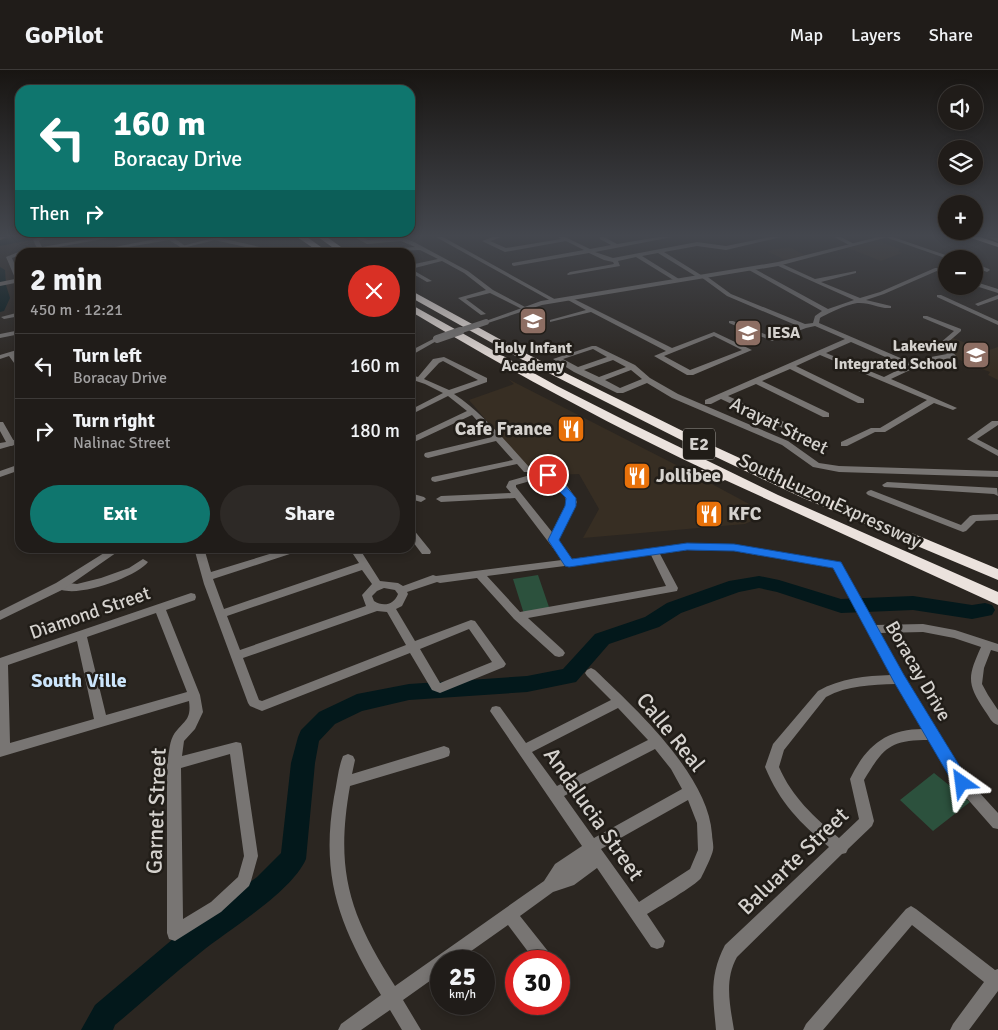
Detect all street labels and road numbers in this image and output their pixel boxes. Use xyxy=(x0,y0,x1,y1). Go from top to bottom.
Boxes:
street label: Arayat Street xyxy=(726,392,832,460)
road number: E2 xyxy=(683,428,715,459)
street label: South Luzon Expressway xyxy=(735,448,925,554)
street label: Diamond Street xyxy=(26,581,154,645)
street label: Boracay Drive xyxy=(880,617,956,725)
street label: Calle Real xyxy=(631,687,711,777)
street label: Andalucia Street xyxy=(538,742,650,886)
street label: Garnet Street xyxy=(140,747,172,875)
street label: Baluarte Street xyxy=(732,801,854,920)

